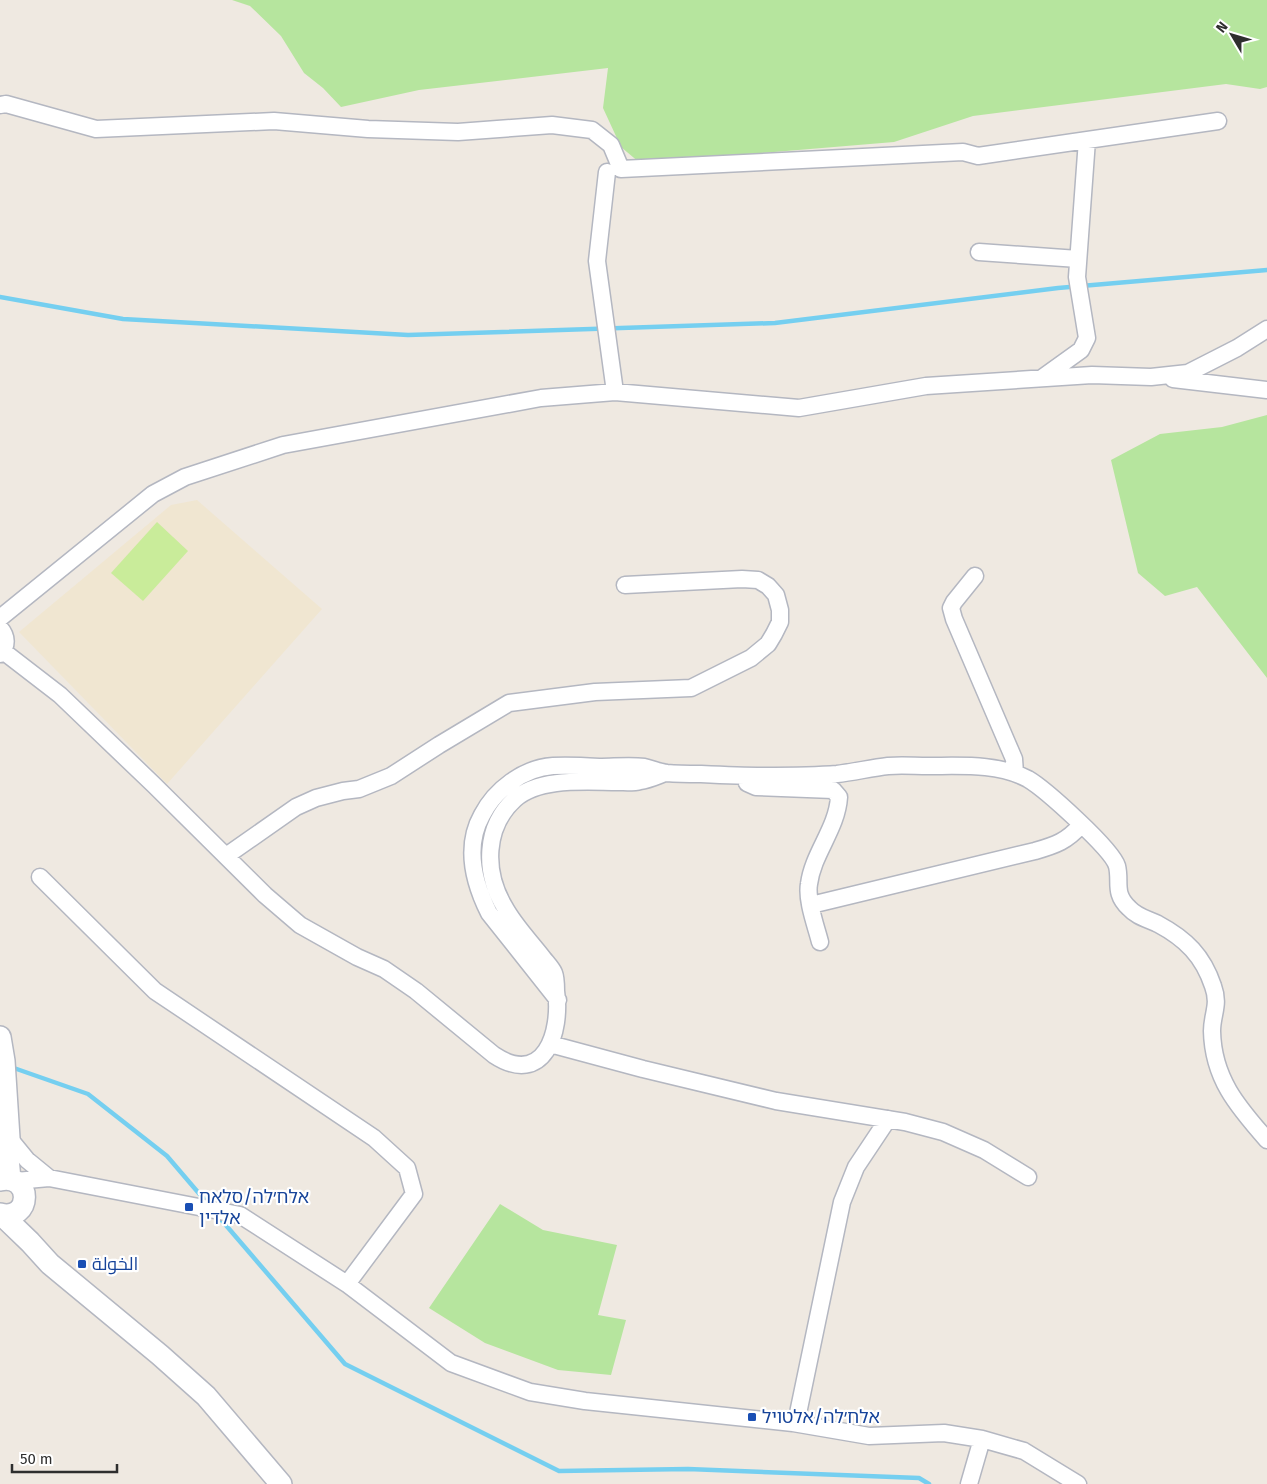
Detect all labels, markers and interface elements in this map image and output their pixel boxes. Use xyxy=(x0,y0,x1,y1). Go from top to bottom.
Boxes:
north arrow xyxy=(1207,10,1257,60)
text: N xyxy=(1213,18,1232,36)
place label: אלח׳לה/סלאח אלדין xyxy=(199,1186,309,1229)
marker: אלח׳לה/סלאח אלדין xyxy=(183,1201,195,1213)
place label: الخولة xyxy=(92,1253,138,1275)
marker: الخولة xyxy=(76,1258,88,1270)
place label: אלח׳לה/אלטויל xyxy=(762,1406,880,1428)
marker: אלח׳לה/אלטויל xyxy=(746,1411,758,1423)
scale bar xyxy=(12,1442,118,1474)
text: 50 m xyxy=(20,1450,53,1468)

